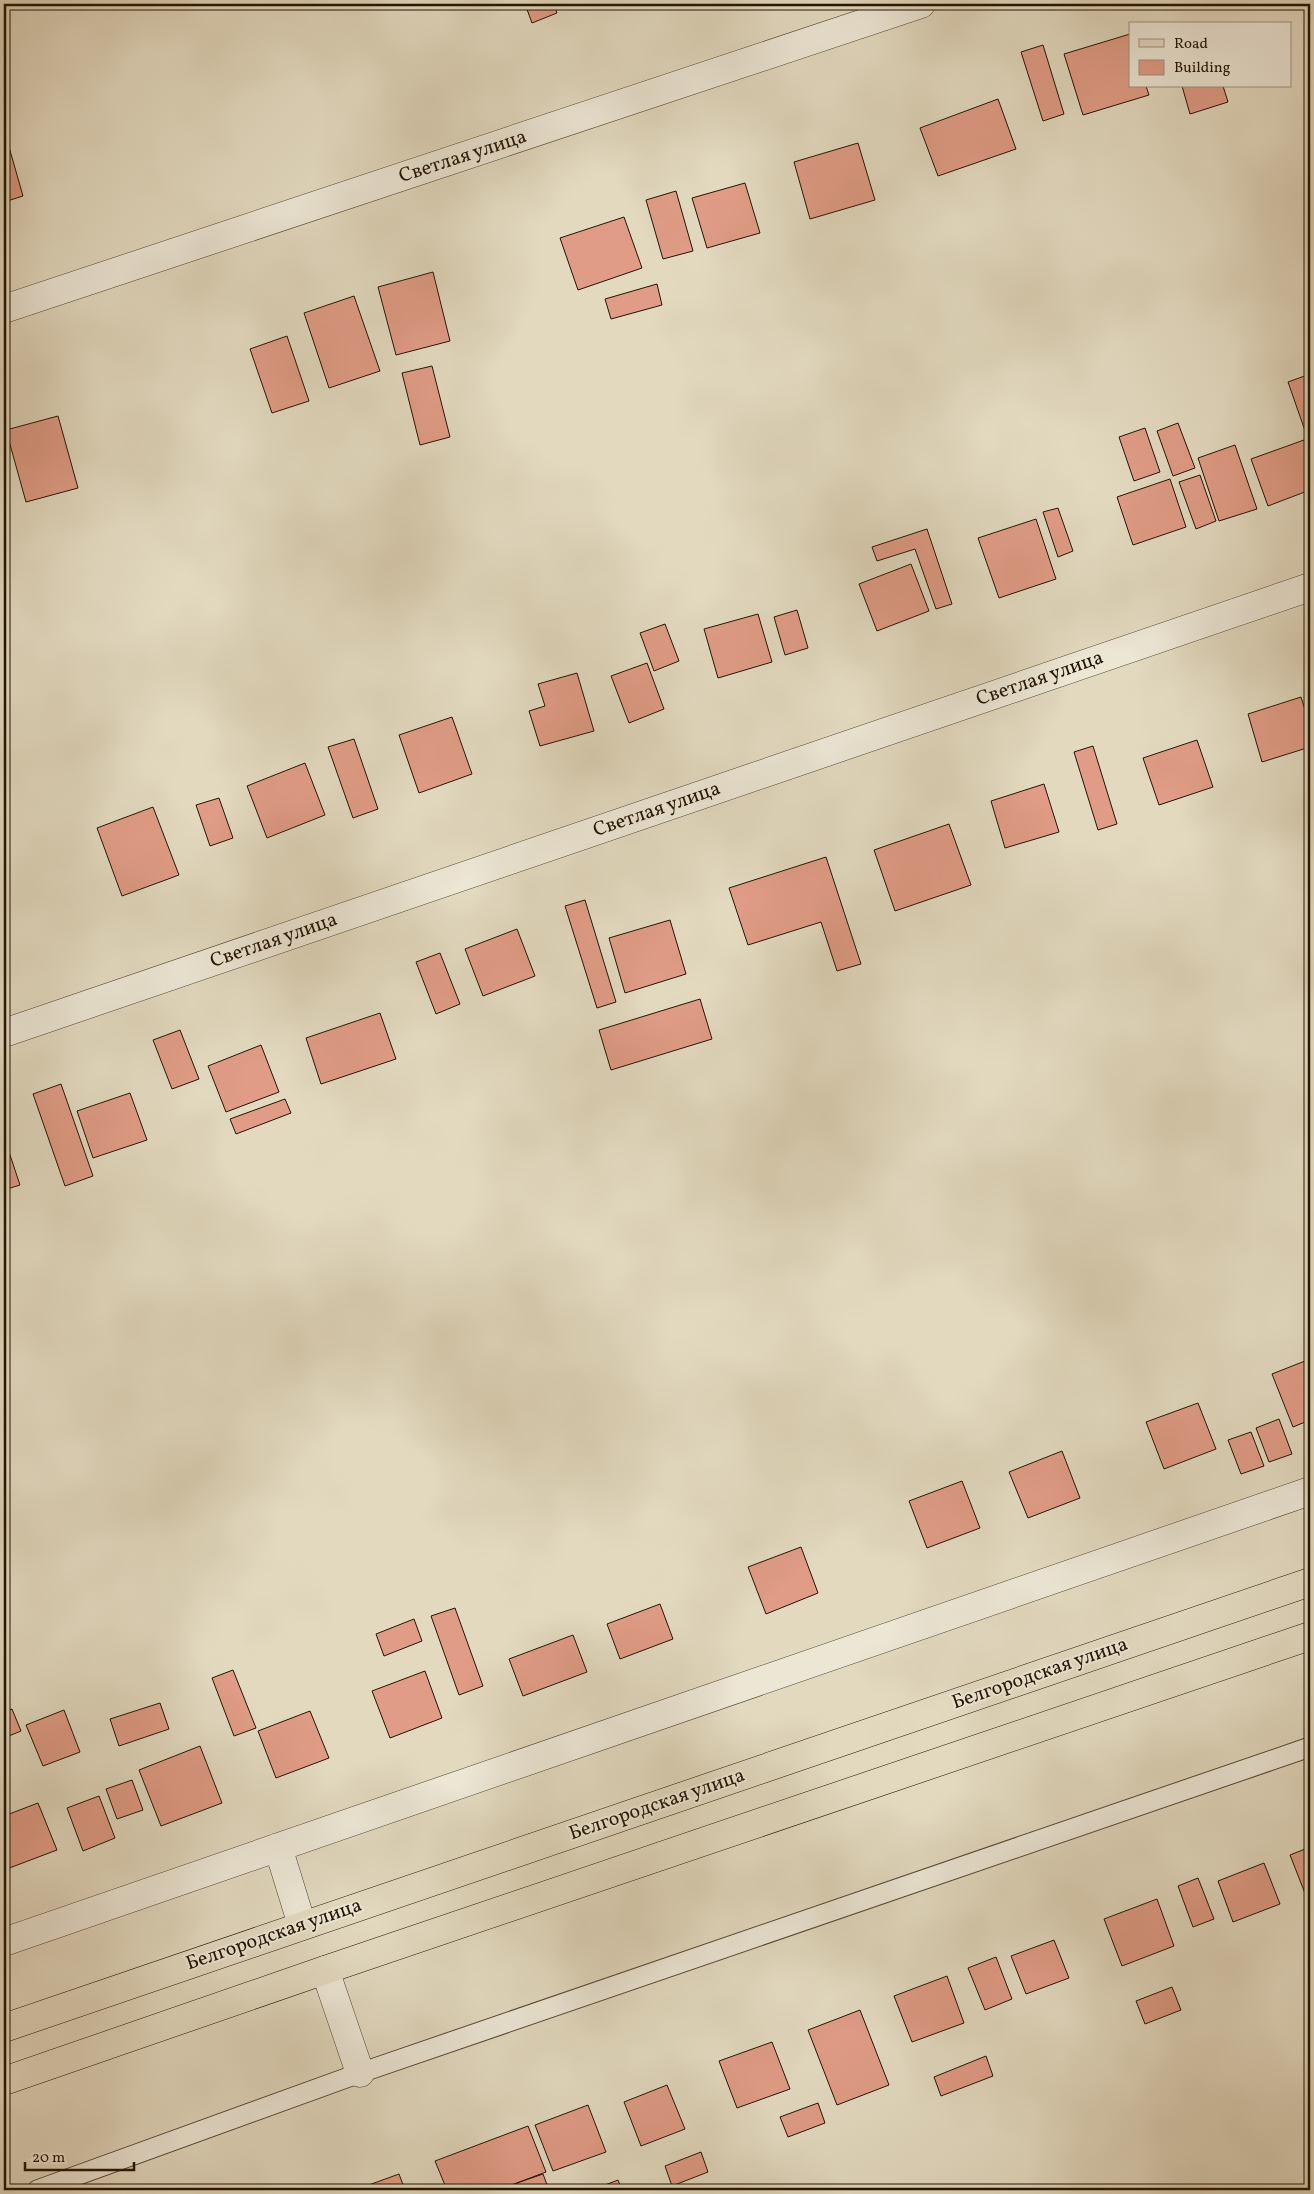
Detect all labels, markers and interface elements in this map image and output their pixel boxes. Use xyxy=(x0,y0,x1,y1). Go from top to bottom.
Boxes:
legend xyxy=(1129,22,1292,88)
text: Road xyxy=(1174,34,1208,55)
text: Building xyxy=(1174,58,1231,79)
street label: Светлая улица xyxy=(395,123,531,191)
street label: Светлая улица xyxy=(973,644,1107,714)
street label: Светлая улица xyxy=(590,775,724,845)
street label: Светлая улица xyxy=(207,906,341,976)
street label: Белгородская улица xyxy=(948,1631,1132,1717)
street label: Белгородская улица xyxy=(565,1762,749,1848)
street label: Белгородская улица xyxy=(182,1892,366,1978)
scale bar xyxy=(25,2139,134,2171)
text: 20 m xyxy=(32,2148,65,2169)

